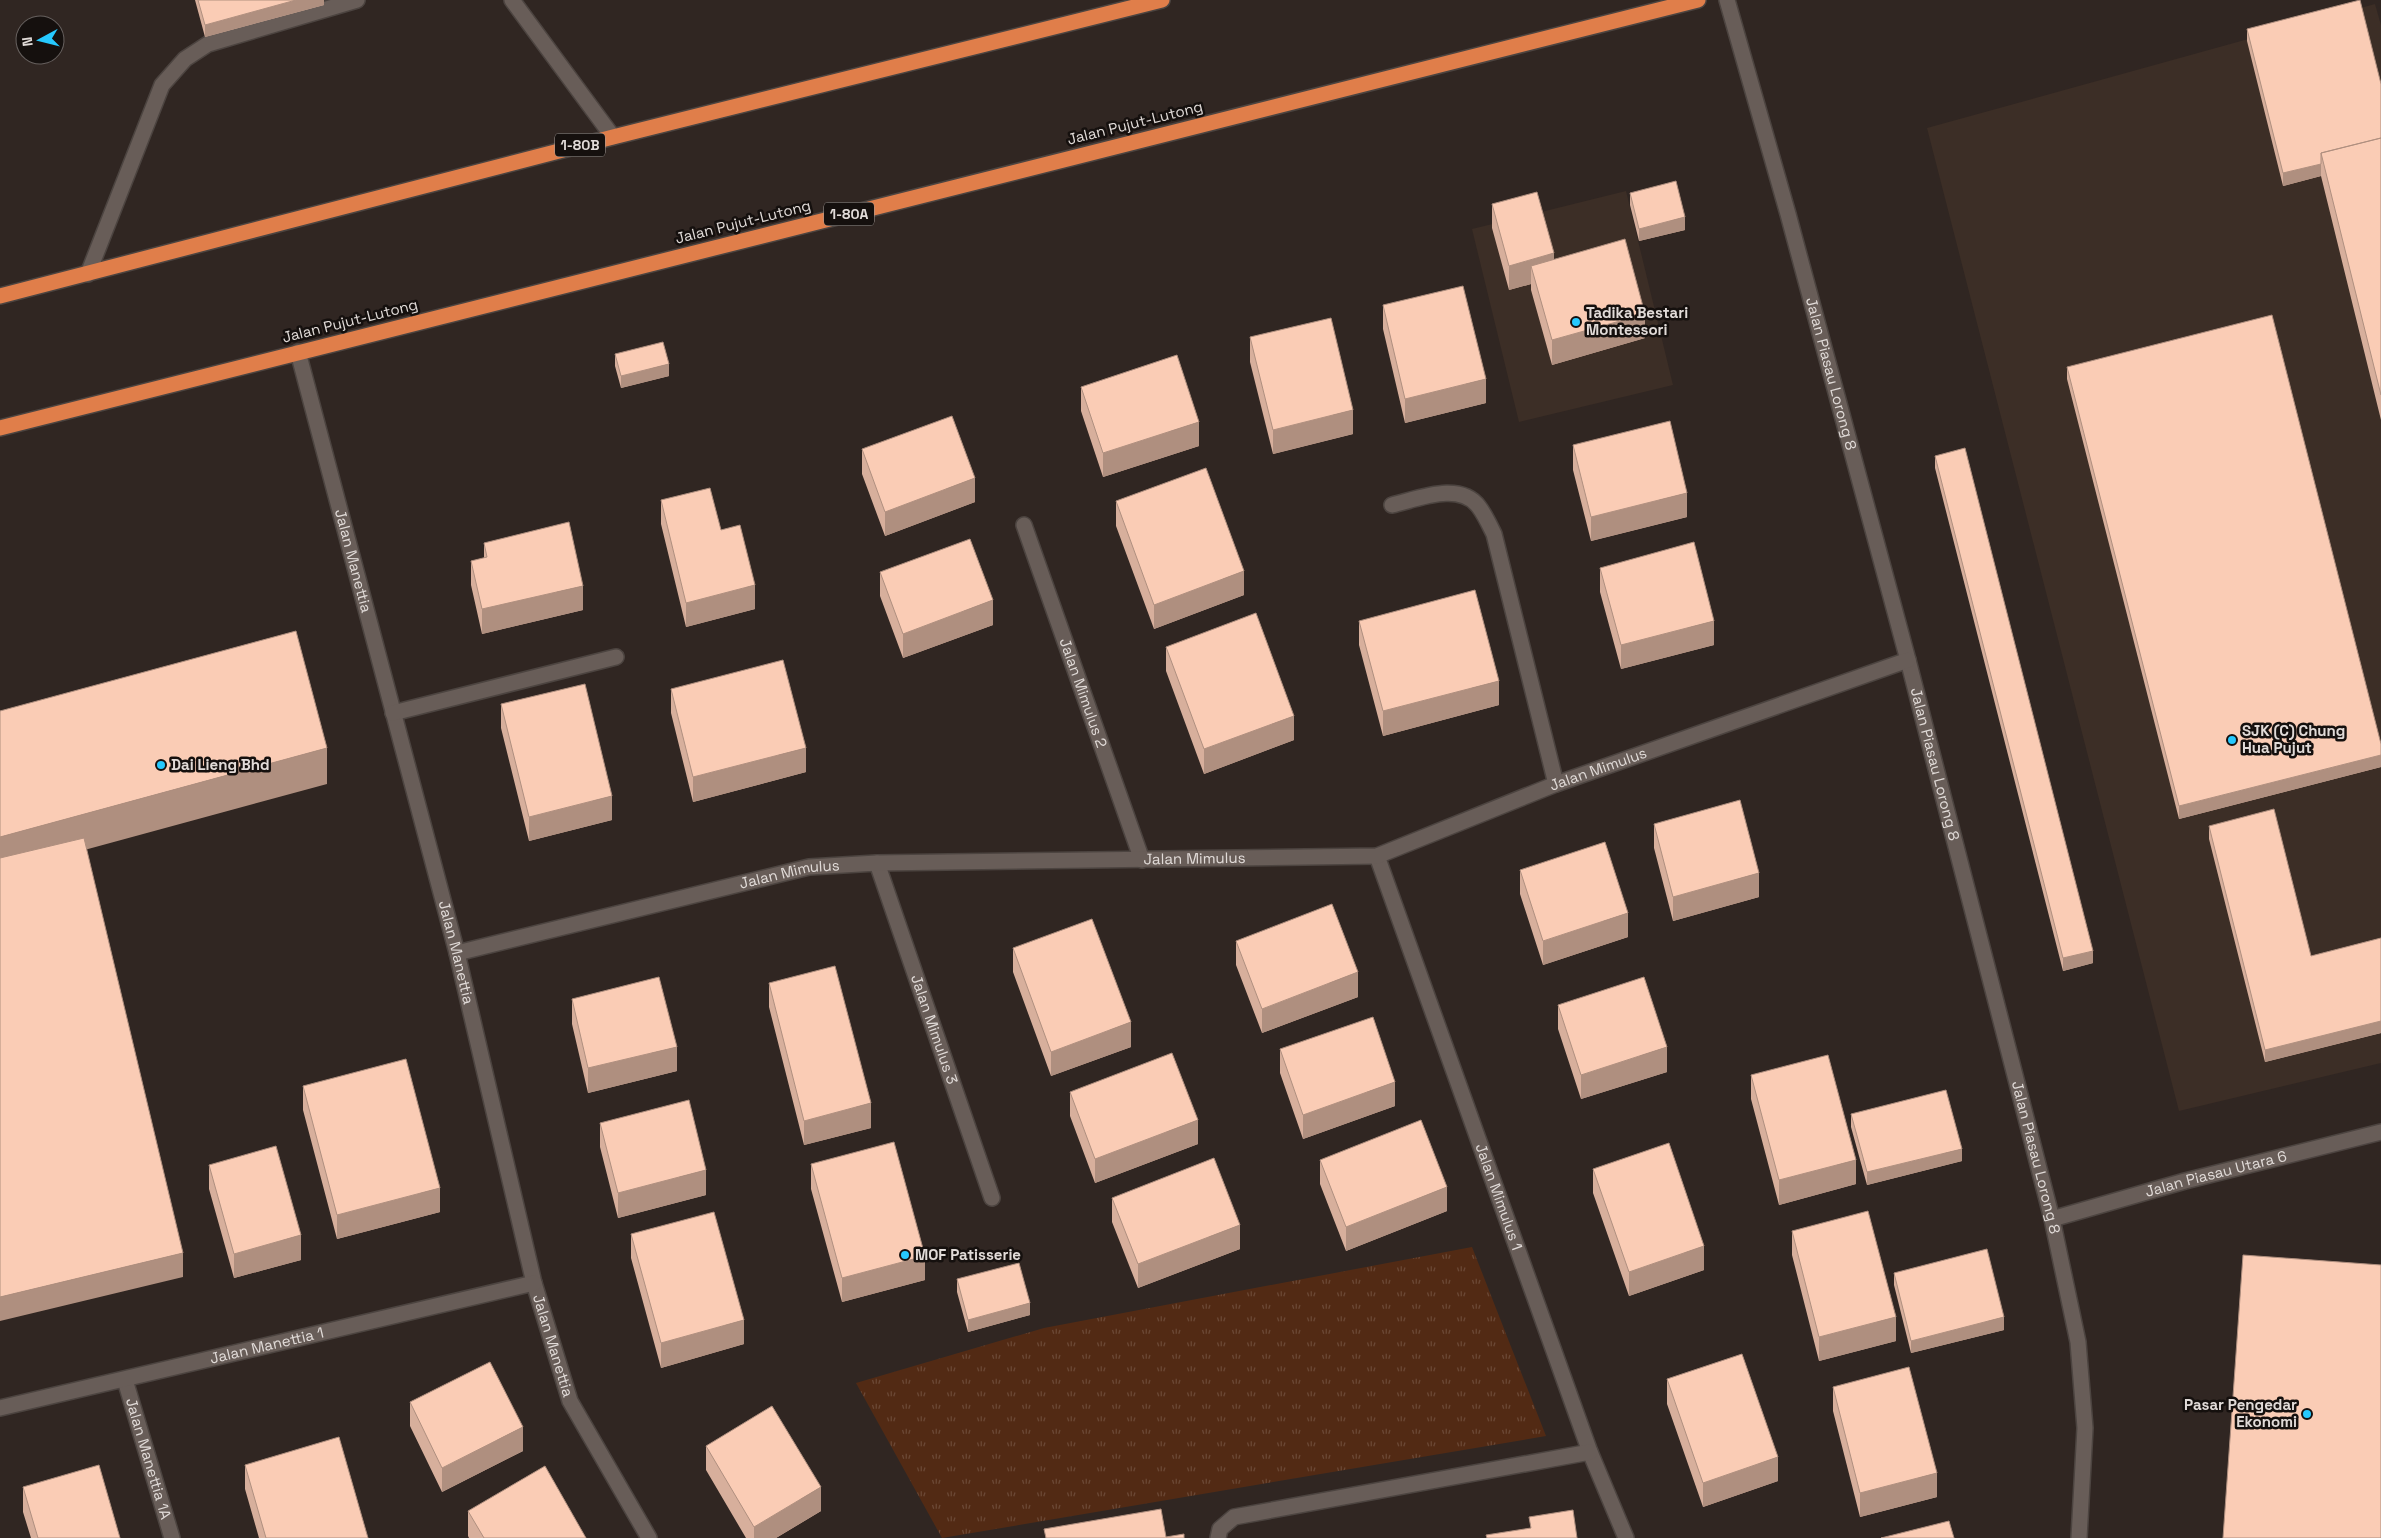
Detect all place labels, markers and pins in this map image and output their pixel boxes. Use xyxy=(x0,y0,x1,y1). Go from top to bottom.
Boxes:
place label: Tadika Bestari Montessori xyxy=(1586,303,1688,339)
marker: Tadika Bestari Montessori xyxy=(1570,316,1582,328)
place label: SJK (C) Chung Hua Pujut xyxy=(2242,721,2345,757)
marker: SJK (C) Chung Hua Pujut xyxy=(2226,734,2238,746)
place label: Dai Lieng Bhd xyxy=(171,755,270,774)
marker: Dai Lieng Bhd xyxy=(155,759,167,771)
place label: MOF Patisserie xyxy=(915,1245,1021,1264)
marker: MOF Patisserie xyxy=(899,1249,911,1261)
place label: Pasar Pengedar Ekonomi xyxy=(2184,1395,2297,1431)
marker: Pasar Pengedar Ekonomi xyxy=(2301,1408,2313,1420)

